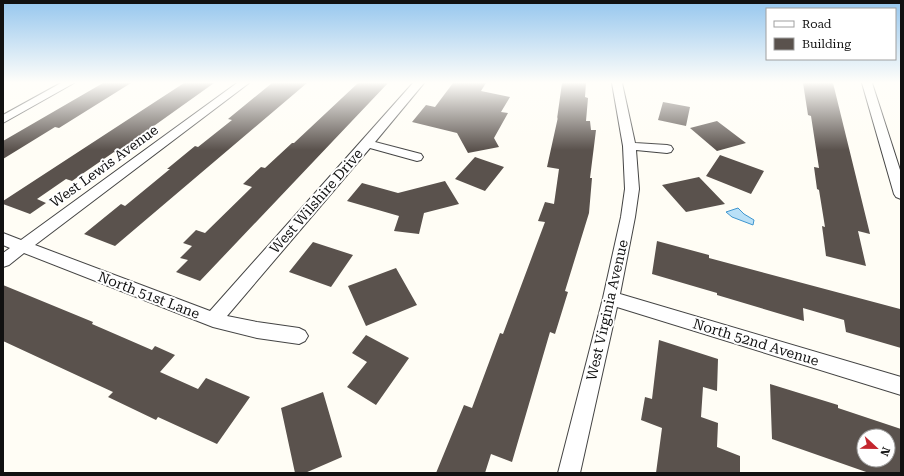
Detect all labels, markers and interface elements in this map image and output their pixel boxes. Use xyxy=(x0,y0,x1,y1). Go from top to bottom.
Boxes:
legend xyxy=(766,8,896,60)
text: Road xyxy=(802,17,832,31)
text: Building xyxy=(802,37,851,51)
street label: West Lewis Avenue xyxy=(47,121,161,211)
street label: West Wilshire Drive xyxy=(266,145,366,257)
street label: West Virginia Avenue xyxy=(583,238,631,382)
street label: North 51st Lane xyxy=(96,268,202,322)
street label: North 52nd Avenue xyxy=(691,315,821,369)
north arrow xyxy=(856,428,896,468)
text: N xyxy=(877,445,892,458)

